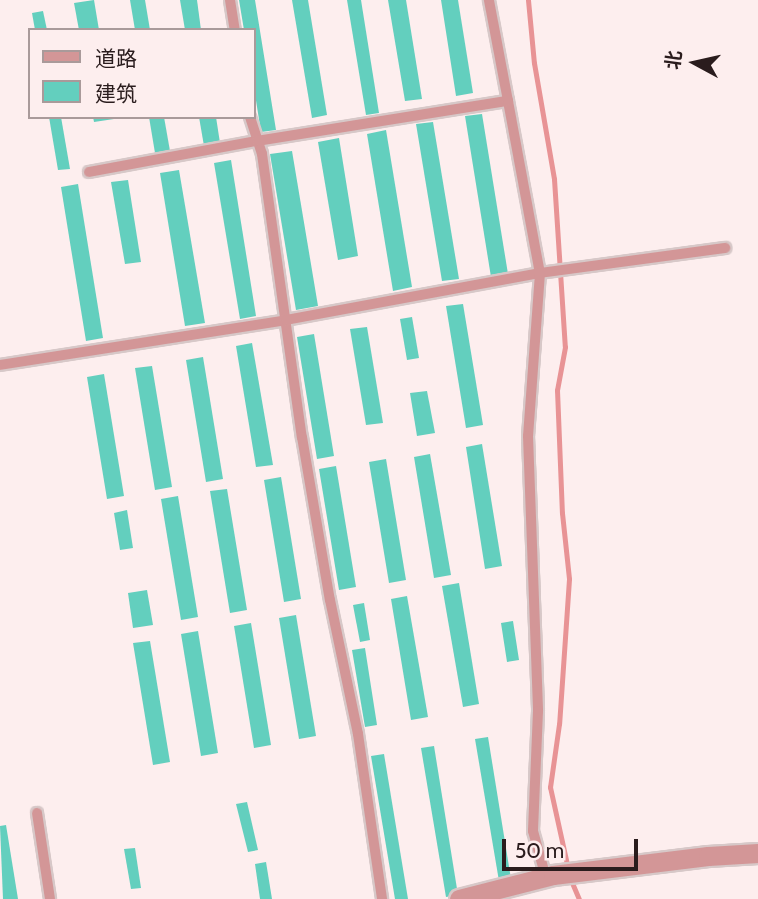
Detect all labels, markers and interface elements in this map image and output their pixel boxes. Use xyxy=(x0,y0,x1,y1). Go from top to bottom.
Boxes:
legend xyxy=(28,28,256,119)
north arrow xyxy=(660,28,730,98)
text: 道路 xyxy=(95,46,137,71)
text: 北 xyxy=(661,49,686,71)
text: 建筑 xyxy=(95,81,137,106)
scale bar xyxy=(506,825,642,869)
text: 50 m xyxy=(515,838,564,863)

